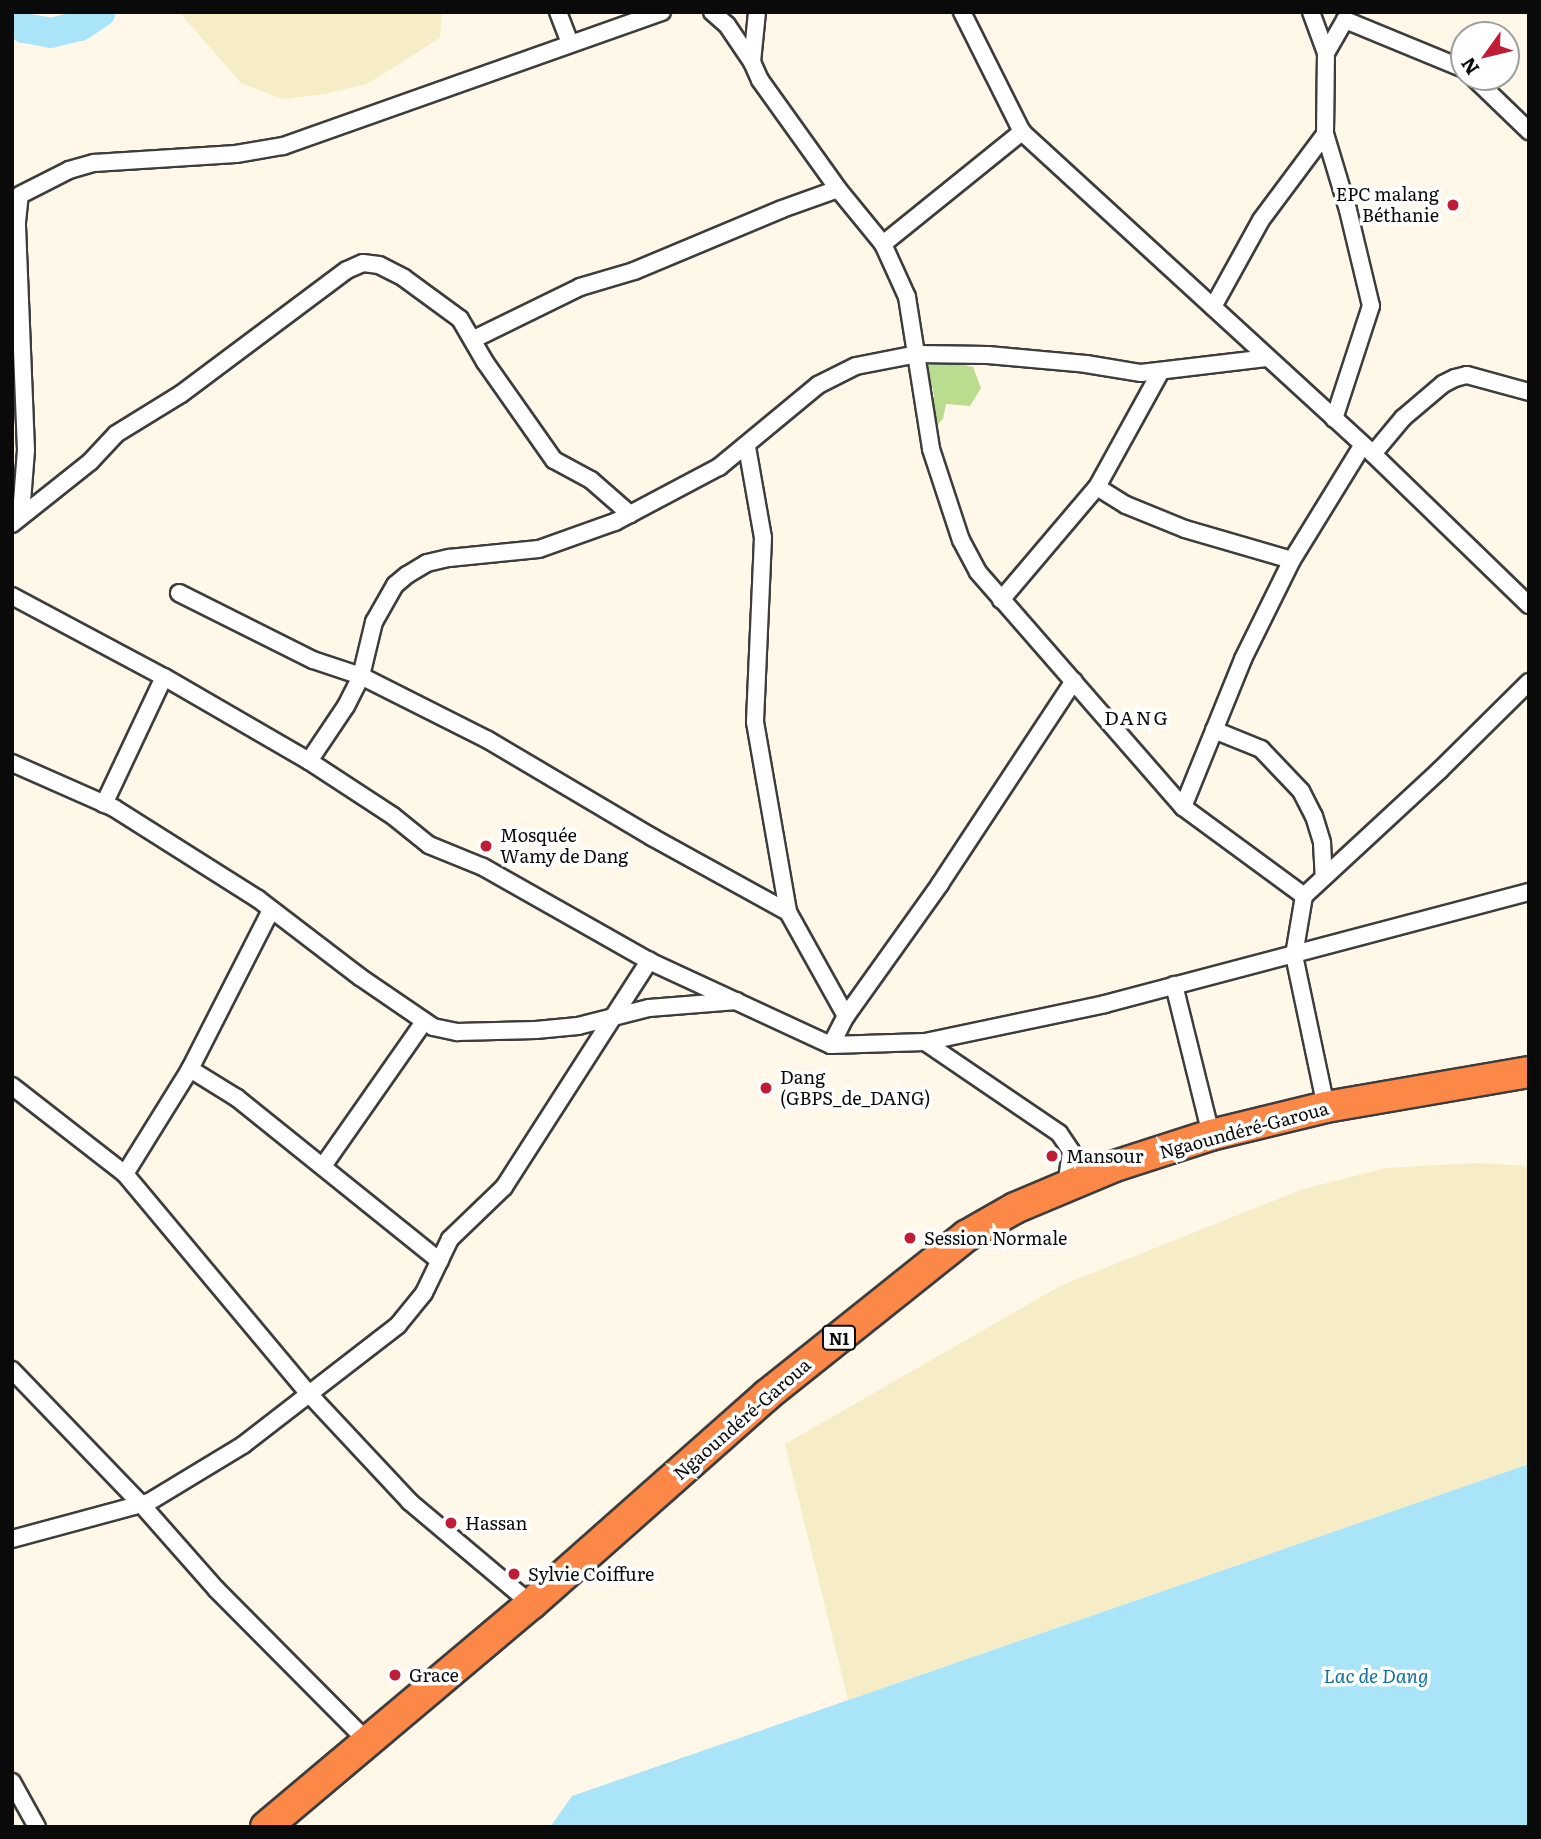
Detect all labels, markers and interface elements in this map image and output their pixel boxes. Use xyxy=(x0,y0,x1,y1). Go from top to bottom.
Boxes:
north arrow xyxy=(1450,21,1520,91)
text: N xyxy=(1453,52,1485,81)
place label: EPC malang Béthanie xyxy=(1336,184,1439,227)
marker: EPC malang Béthanie xyxy=(1445,197,1461,213)
district label: DANG xyxy=(1105,707,1169,729)
place label: Mosquée Wamy de Dang xyxy=(500,825,628,868)
marker: Mosquée Wamy de Dang xyxy=(478,838,494,854)
place label: Dang (GBPS_de_DANG) xyxy=(780,1067,931,1110)
marker: Dang (GBPS_de_DANG) xyxy=(758,1080,774,1096)
street label: Ngaoundéré-Garoua xyxy=(1157,1097,1331,1163)
place label: Mansour xyxy=(1066,1145,1143,1167)
marker: Mansour xyxy=(1044,1148,1060,1164)
place label: Session Normale xyxy=(924,1227,1067,1249)
marker: Session Normale xyxy=(902,1230,918,1246)
road number: N1 xyxy=(822,1326,856,1350)
street label: Ngaoundéré-Garoua xyxy=(669,1354,815,1484)
place label: Hassan xyxy=(465,1512,527,1534)
marker: Hassan xyxy=(443,1515,459,1531)
place label: Sylvie Coiffure xyxy=(528,1563,654,1585)
marker: Sylvie Coiffure xyxy=(506,1566,522,1582)
place label: Grace xyxy=(409,1664,459,1686)
water label: Lac de Dang xyxy=(1324,1665,1428,1687)
marker: Grace xyxy=(387,1667,403,1683)

